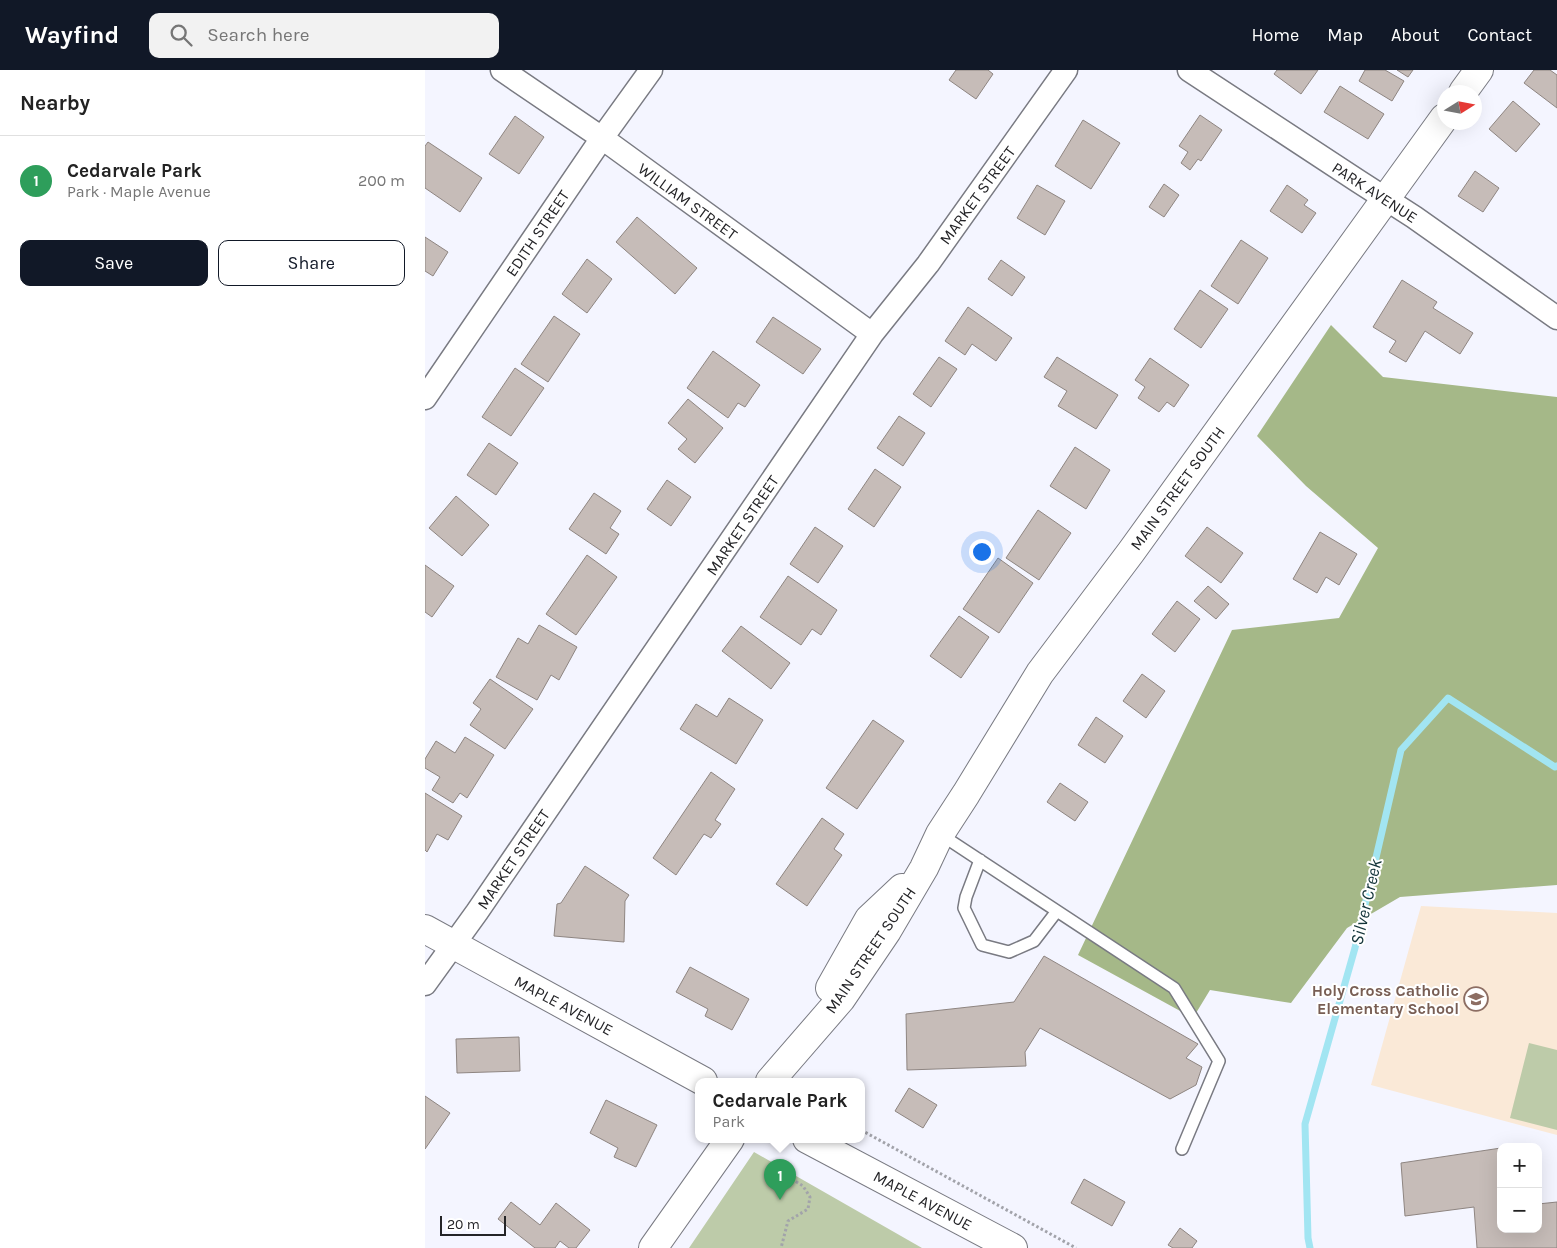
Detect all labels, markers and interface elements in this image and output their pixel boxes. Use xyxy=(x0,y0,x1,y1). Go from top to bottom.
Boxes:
search box xyxy=(149,13,499,58)
text: Wayfind xyxy=(25,21,119,49)
icon: search xyxy=(167,21,195,49)
text: Search here xyxy=(207,24,309,46)
text: Home xyxy=(1251,24,1299,46)
text: Map xyxy=(1327,24,1363,46)
text: About xyxy=(1391,24,1440,46)
text: Contact xyxy=(1468,24,1532,46)
north arrow xyxy=(1437,85,1482,130)
text: Nearby xyxy=(20,91,90,115)
street label: MARKET STREET xyxy=(935,143,1019,248)
street label: PARK AVENUE xyxy=(1329,158,1421,227)
street label: WILLIAM STREET xyxy=(634,159,741,244)
text: Cedarvale Park xyxy=(67,160,202,182)
text: 1 xyxy=(33,171,39,190)
text: 200 m xyxy=(358,171,405,190)
text: Park · Maple Avenue xyxy=(67,182,211,201)
street label: EDITH STREET xyxy=(502,187,573,280)
button: Save xyxy=(20,240,208,286)
button: Share xyxy=(218,240,405,286)
street label: MAIN STREET SOUTH xyxy=(1126,423,1229,554)
street label: MARKET STREET xyxy=(702,472,783,579)
your location xyxy=(969,539,995,565)
street label: MARKET STREET xyxy=(473,806,554,913)
water label: Silver Creek xyxy=(1345,856,1387,947)
street label: MAIN STREET SOUTH xyxy=(821,883,920,1017)
street label: MAPLE AVENUE xyxy=(511,971,616,1039)
place label: Holy Cross Catholic Elementary School xyxy=(1312,981,1459,1018)
school or university icon: Holy Cross Catholic Elementary School xyxy=(1463,986,1489,1012)
popup xyxy=(695,1078,865,1143)
text: Cedarvale Park xyxy=(713,1090,847,1112)
text: Park xyxy=(713,1112,745,1131)
map controls xyxy=(1497,1143,1542,1233)
button: + xyxy=(1497,1143,1542,1188)
pin: 1 xyxy=(764,1159,796,1200)
street label: MAPLE AVENUE xyxy=(870,1166,975,1234)
button: − xyxy=(1497,1188,1542,1233)
scale bar xyxy=(440,1213,506,1236)
text: 20 m xyxy=(447,1216,480,1233)

